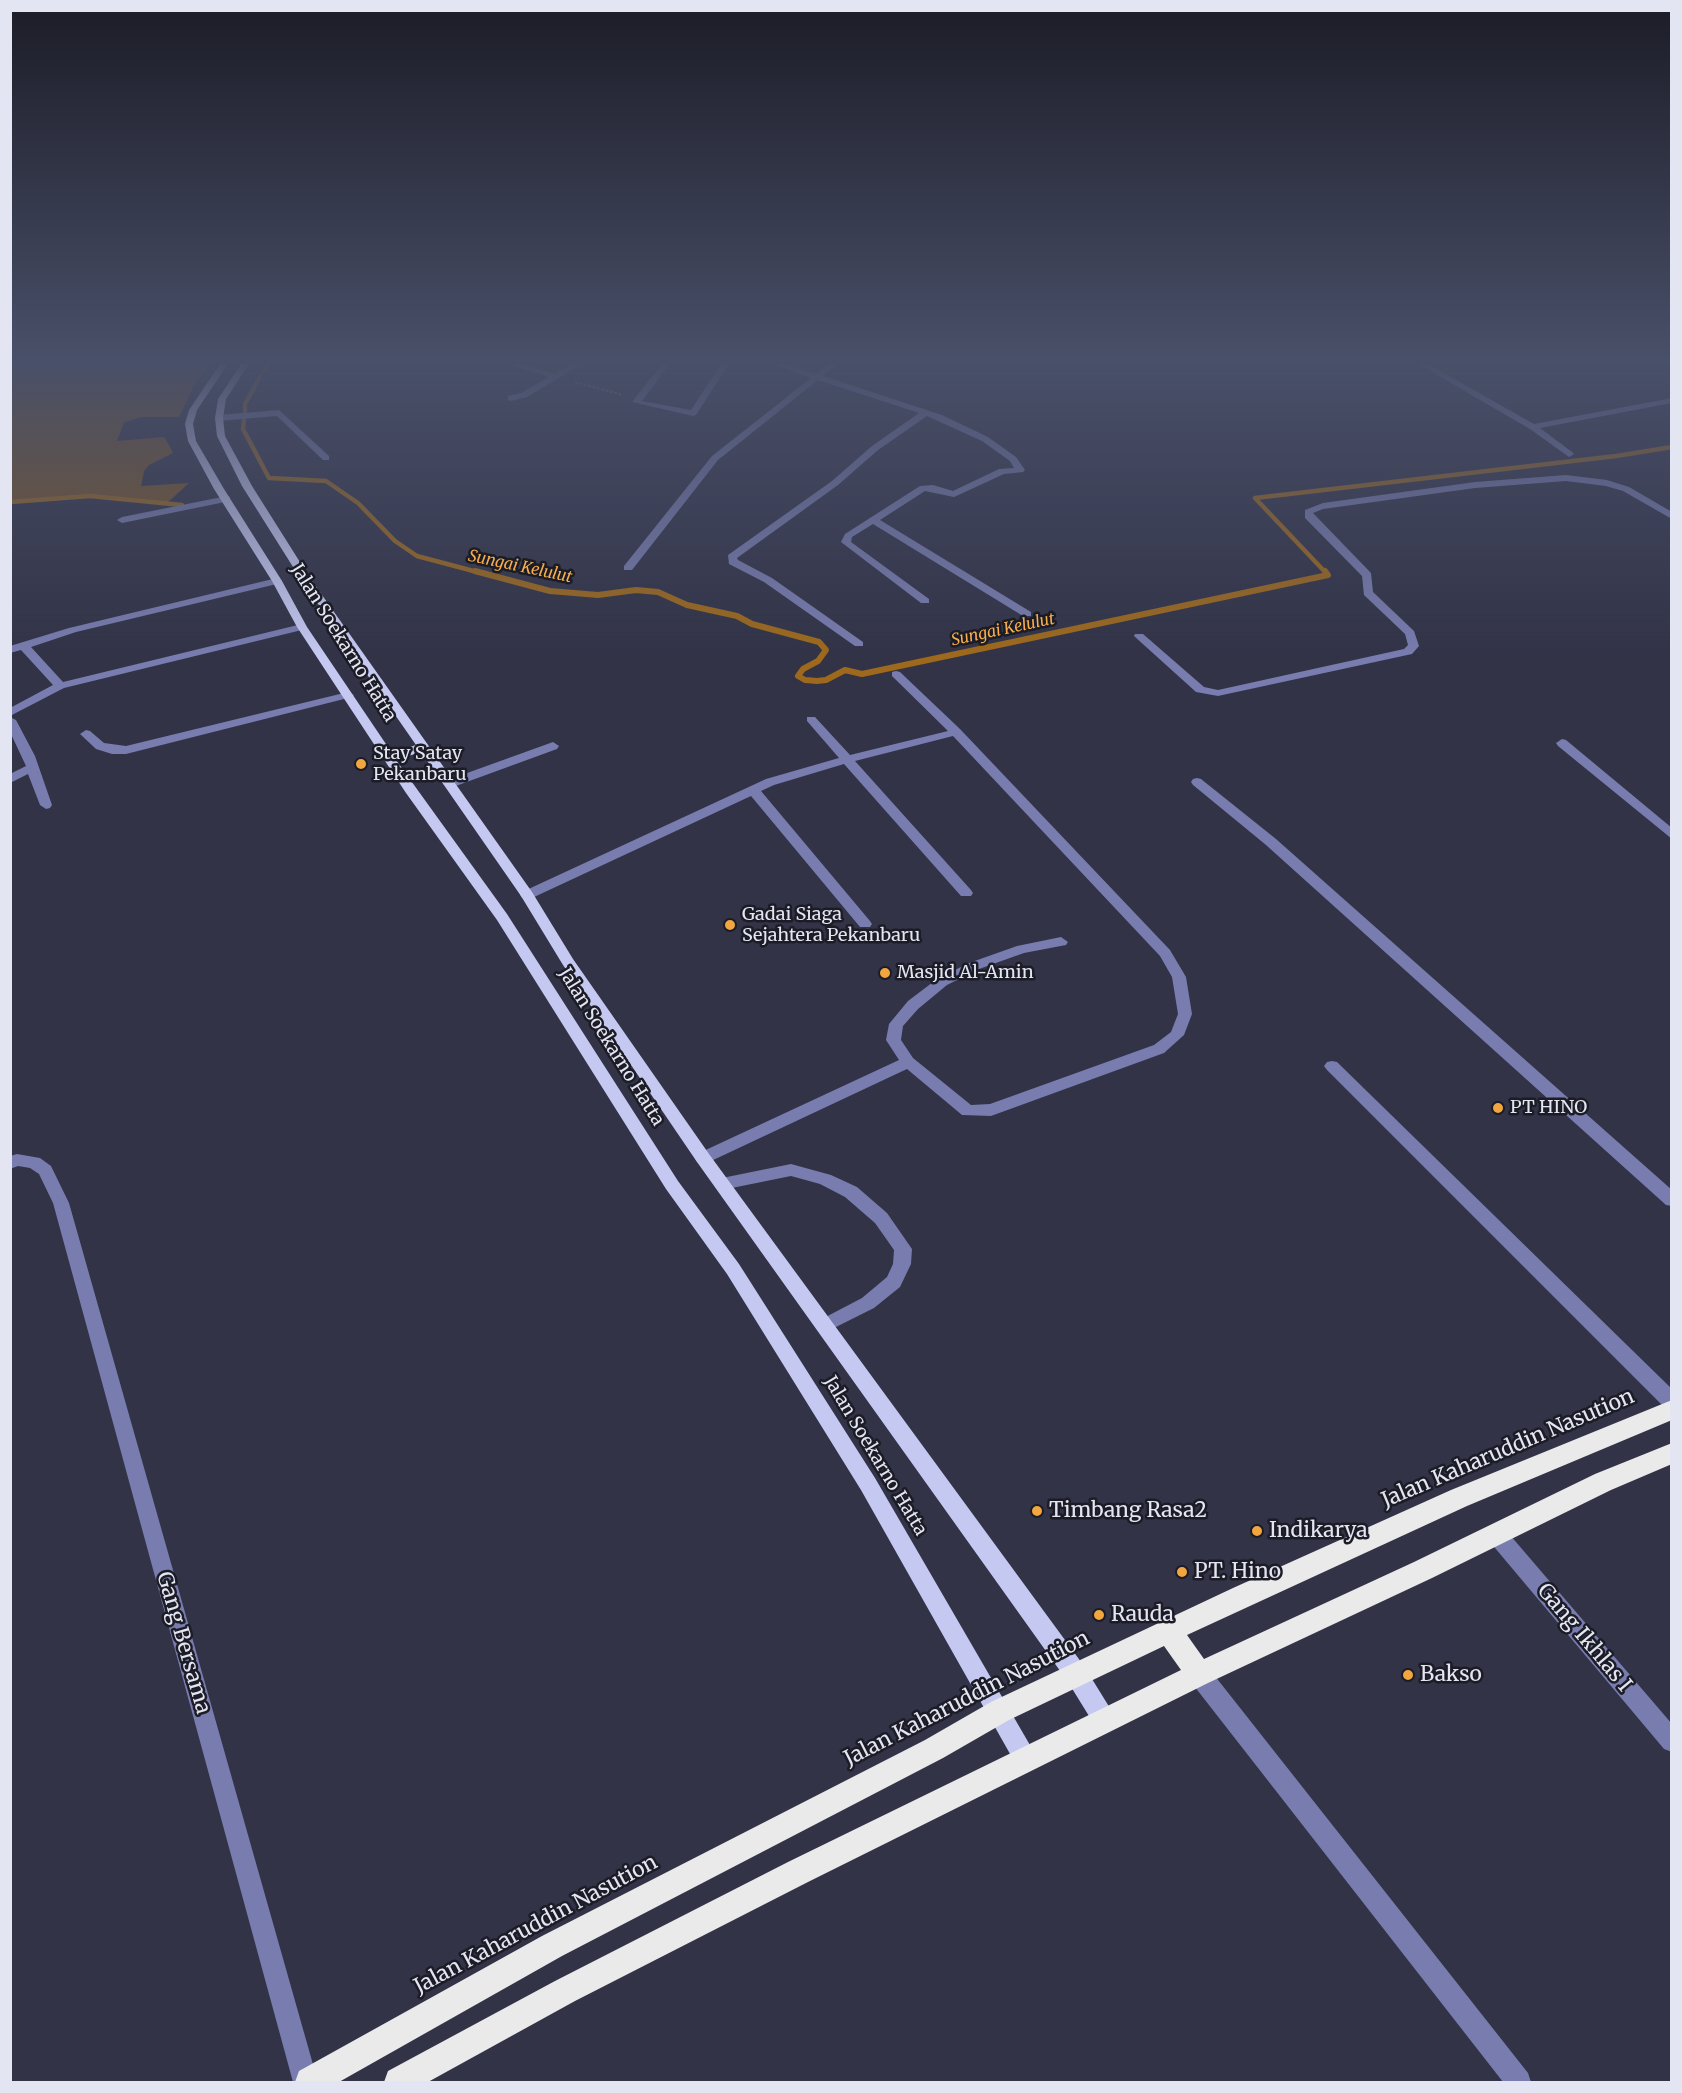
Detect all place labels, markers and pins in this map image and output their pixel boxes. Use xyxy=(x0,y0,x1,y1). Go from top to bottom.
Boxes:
place label: Stay Satay Pekanbaru xyxy=(373,743,466,786)
marker: Stay Satay Pekanbaru xyxy=(354,757,368,771)
place label: Gadai Siaga Sejahtera Pekanbaru xyxy=(742,904,920,946)
marker: Gadai Siaga Sejahtera Pekanbaru xyxy=(723,918,737,932)
place label: Masjid Al-Amin xyxy=(897,962,1034,984)
marker: Masjid Al-Amin xyxy=(878,966,892,980)
place label: PT HINO xyxy=(1510,1097,1587,1119)
marker: PT HINO xyxy=(1491,1101,1505,1115)
place label: Timbang Rasa2 xyxy=(1049,1498,1207,1524)
marker: Timbang Rasa2 xyxy=(1030,1504,1044,1518)
place label: Indikarya xyxy=(1269,1518,1368,1544)
marker: Indikarya xyxy=(1250,1524,1264,1538)
place label: PT. Hino xyxy=(1194,1559,1281,1585)
marker: PT. Hino xyxy=(1175,1565,1189,1579)
place label: Rauda xyxy=(1111,1602,1174,1628)
marker: Rauda xyxy=(1092,1608,1106,1622)
place label: Bakso xyxy=(1420,1662,1482,1688)
marker: Bakso xyxy=(1401,1668,1415,1682)

